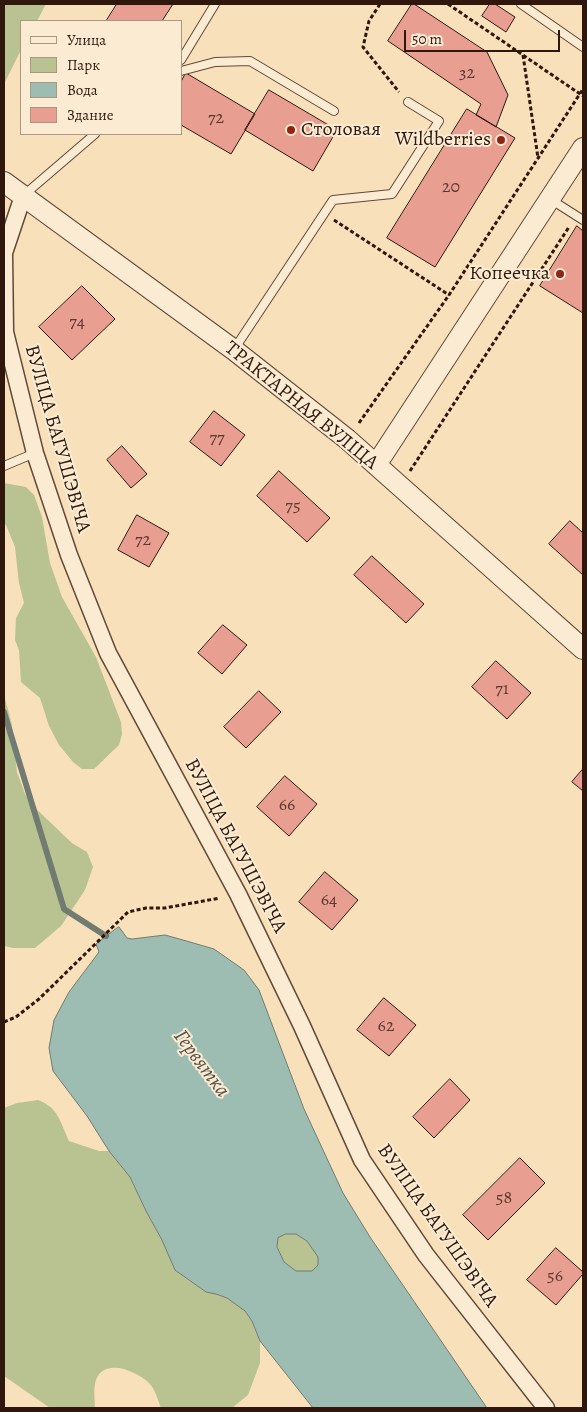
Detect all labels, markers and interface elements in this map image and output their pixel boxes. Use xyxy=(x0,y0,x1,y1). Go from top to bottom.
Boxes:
legend xyxy=(20,20,182,135)
scale bar xyxy=(407,20,563,52)
text: 50 m xyxy=(412,29,442,49)
text: Улица xyxy=(67,30,106,50)
text: Парк xyxy=(67,55,100,75)
house number: 32 xyxy=(459,63,475,85)
text: Вода xyxy=(67,80,98,100)
text: Здание xyxy=(67,105,114,125)
house number: 72 xyxy=(208,108,224,130)
place label: Столовая xyxy=(301,118,381,142)
marker: Столовая xyxy=(285,124,297,136)
place label: Wildberries xyxy=(395,128,491,152)
marker: Wildberries xyxy=(495,134,507,146)
house number: 20 xyxy=(442,177,460,199)
place label: Копеечка xyxy=(469,262,550,286)
marker: Копеечка xyxy=(554,268,566,280)
house number: 74 xyxy=(69,312,85,334)
street label: ТРАКТАРНАЯ ВУЛІЦА xyxy=(219,337,383,475)
street label: ВУЛІЦА БАГУШЭВІЧА xyxy=(19,342,95,536)
house number: 77 xyxy=(209,428,225,450)
house number: 75 xyxy=(285,496,301,518)
house number: 72 xyxy=(135,530,151,552)
house number: 71 xyxy=(495,679,509,701)
street label: ВУЛІЦА БАГУШЭВІЧА xyxy=(179,755,291,937)
house number: 66 xyxy=(279,795,295,817)
house number: 64 xyxy=(321,890,337,912)
house number: 62 xyxy=(378,1016,394,1038)
water label: Гервятка xyxy=(167,1025,235,1103)
street label: ВУЛІЦА БАГУШЭВІЧА xyxy=(372,1140,502,1312)
house number: 58 xyxy=(496,1188,512,1210)
house number: 56 xyxy=(547,1266,563,1288)

